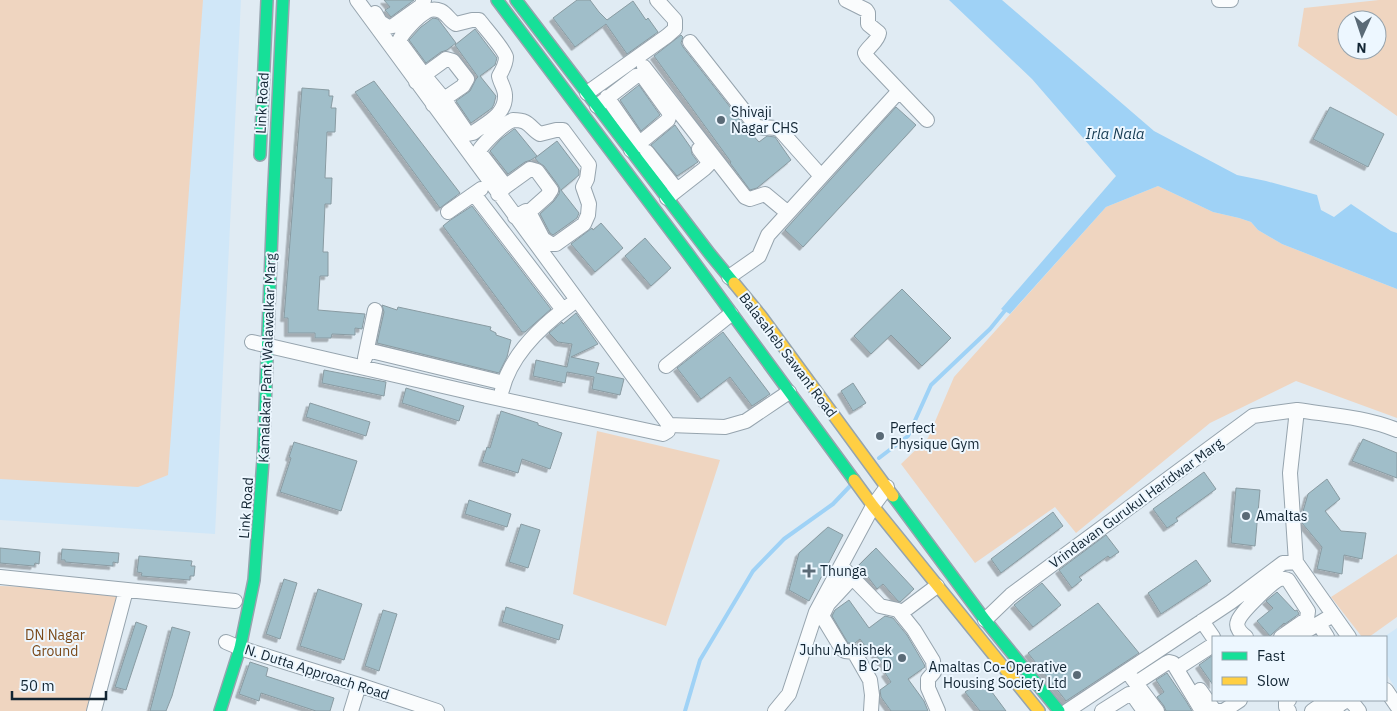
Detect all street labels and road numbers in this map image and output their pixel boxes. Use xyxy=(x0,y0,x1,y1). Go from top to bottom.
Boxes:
street label: Link Road xyxy=(251,72,273,134)
street label: Kamalakar Pant Walawalkar Marg xyxy=(254,252,280,463)
street label: Balasaheb Sawant Road xyxy=(735,289,841,421)
street label: Vrindavan Gurukul Haridwar Marg xyxy=(1045,433,1227,572)
street label: Link Road xyxy=(235,477,257,539)
street label: N. Dutta Approach Road xyxy=(242,640,392,704)

